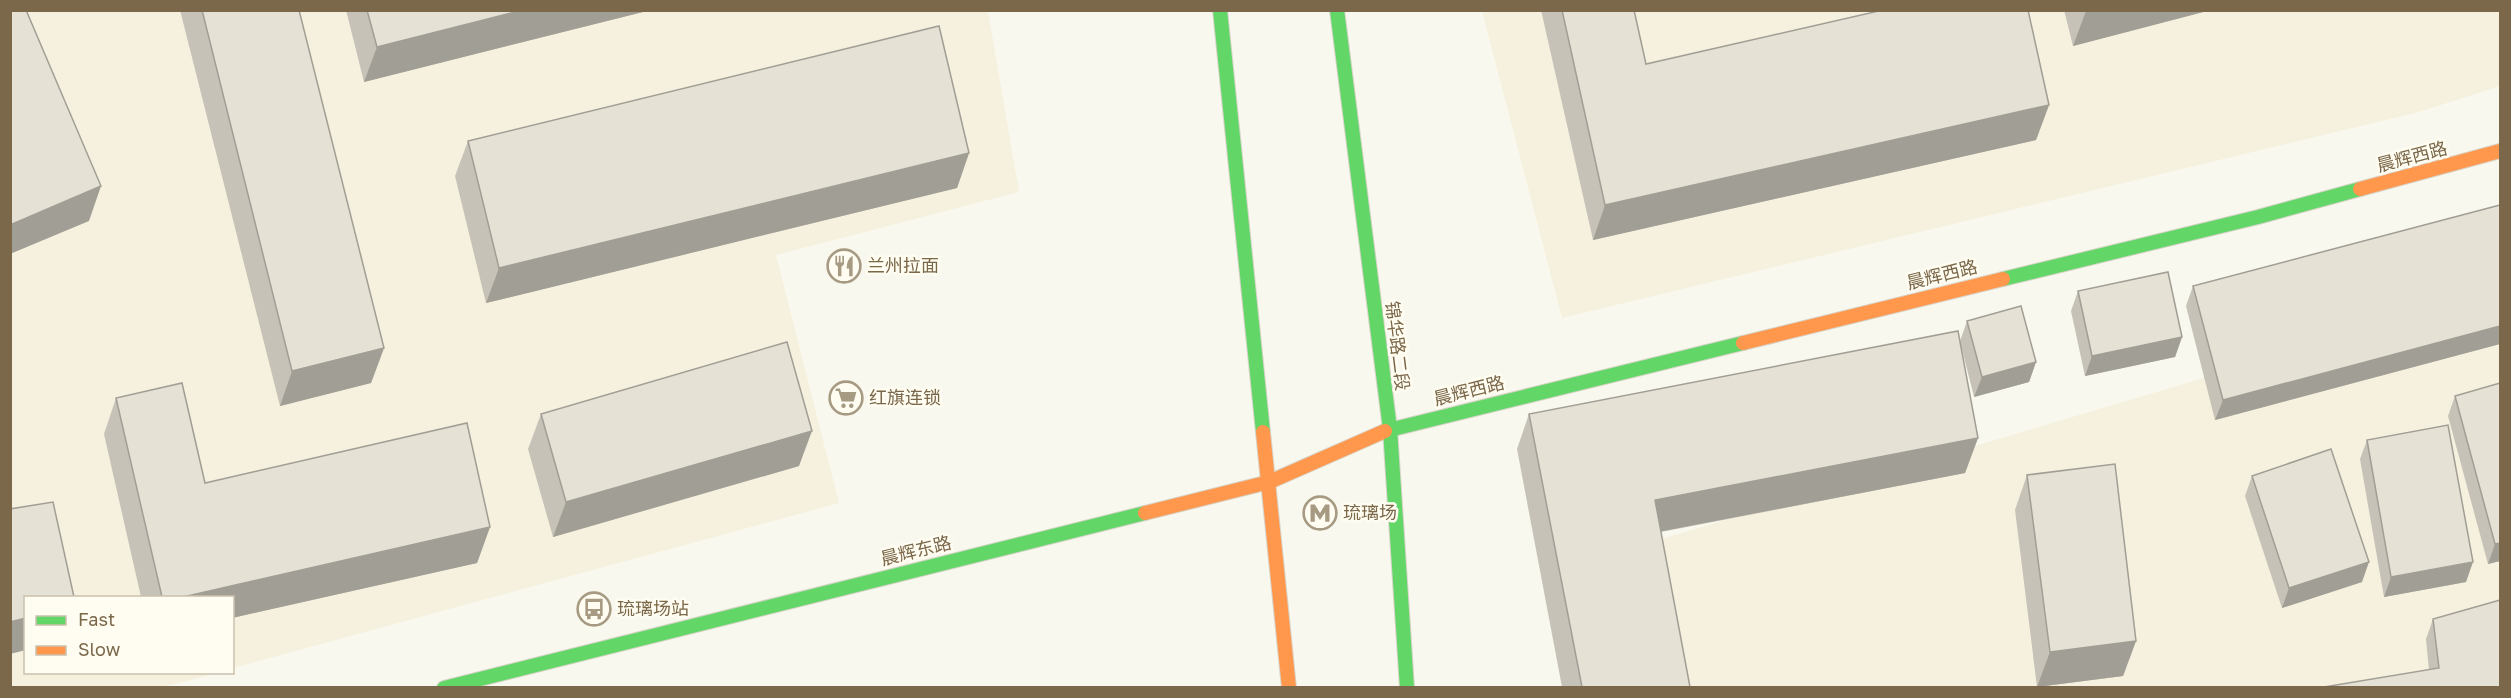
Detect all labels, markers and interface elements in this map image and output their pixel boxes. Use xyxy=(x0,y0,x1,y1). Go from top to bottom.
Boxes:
street label: 晨辉西路 xyxy=(2374,136,2449,176)
restaurant icon: 兰州拉面 xyxy=(826,248,862,284)
place label: 兰州拉面 xyxy=(867,254,939,276)
street label: 晨辉西路 xyxy=(1904,255,1979,293)
street label: 锦华路二段 xyxy=(1382,300,1414,392)
street label: 晨辉西路 xyxy=(1431,371,1506,409)
supermarket icon: 红旗连锁 xyxy=(828,380,864,416)
place label: 红旗连锁 xyxy=(869,386,941,408)
metro station icon: 琉璃场 xyxy=(1302,495,1338,531)
place label: 琉璃场 xyxy=(1343,501,1397,523)
street label: 晨辉东路 xyxy=(878,531,953,569)
bus stop icon: 琉璃场站 xyxy=(576,591,612,627)
legend xyxy=(24,596,234,674)
place label: 琉璃场站 xyxy=(617,597,689,619)
text: Fast xyxy=(78,608,115,630)
text: Slow xyxy=(78,638,121,660)

